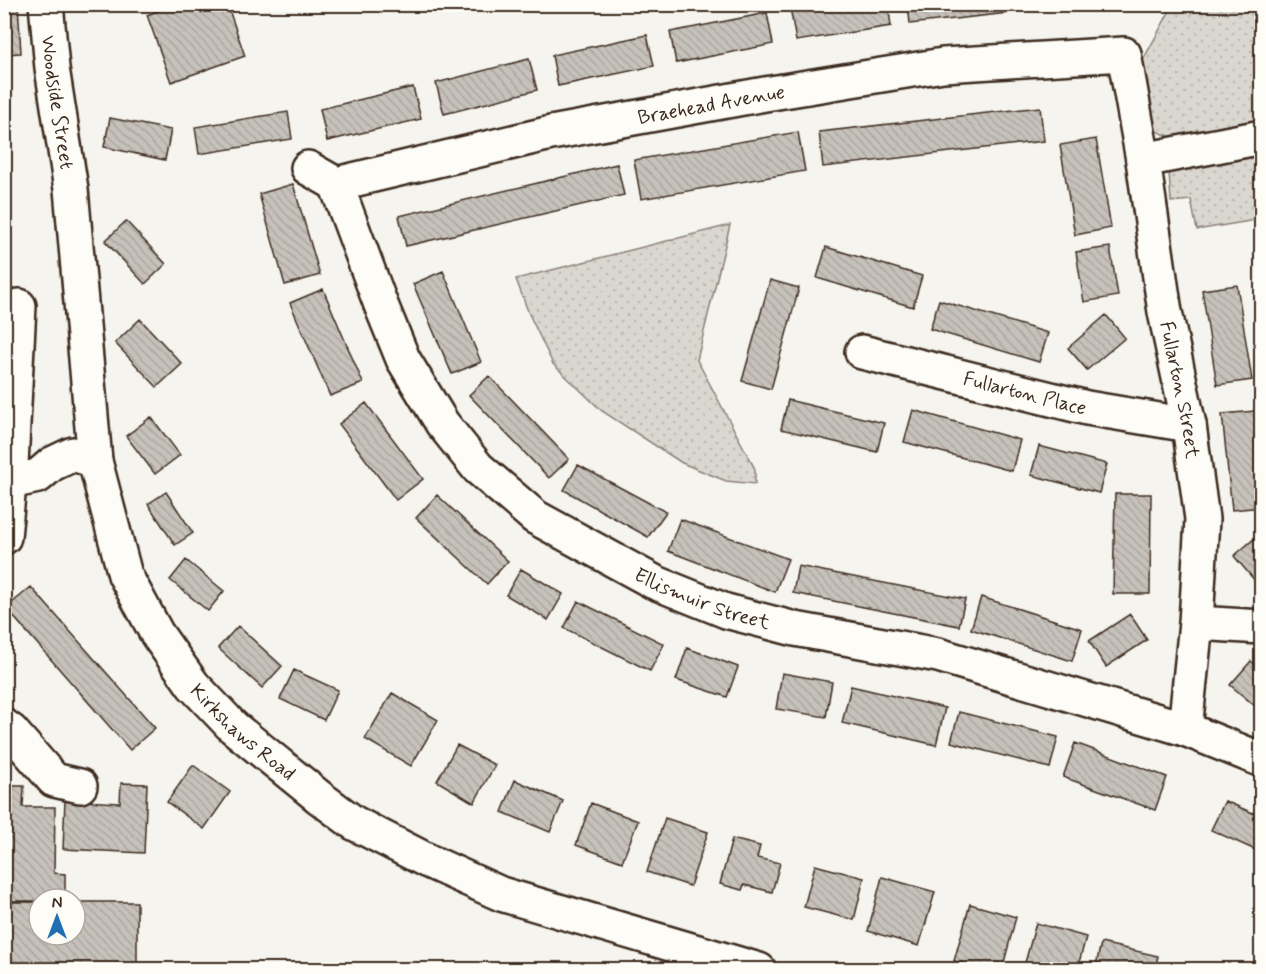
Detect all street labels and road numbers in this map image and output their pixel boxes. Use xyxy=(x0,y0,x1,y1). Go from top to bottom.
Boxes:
street label: Woodside Street xyxy=(34,34,80,171)
street label: Braehead Avenue xyxy=(636,79,787,132)
street label: Fullarton Street xyxy=(1152,319,1206,460)
street label: Fullarton Place xyxy=(960,366,1089,422)
street label: Ellismuir Street xyxy=(629,562,773,637)
street label: Kirkshaws Road xyxy=(184,678,301,788)

